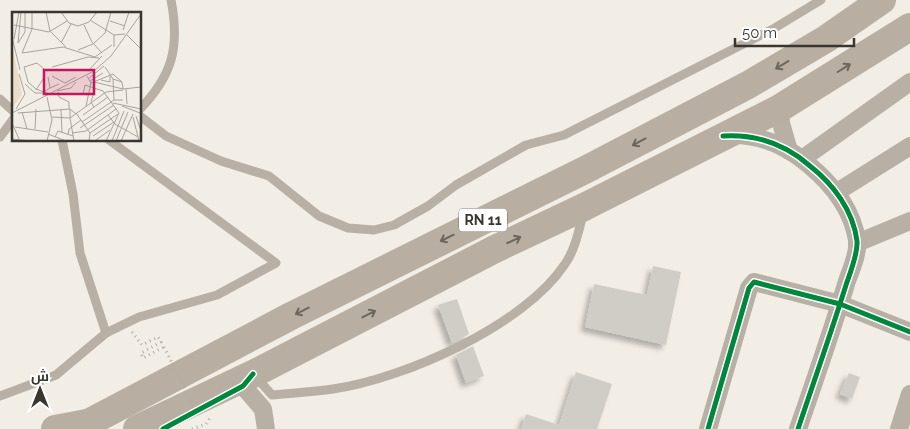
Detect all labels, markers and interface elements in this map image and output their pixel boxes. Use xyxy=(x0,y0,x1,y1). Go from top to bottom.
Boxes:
inset map xyxy=(12,12,141,141)
scale bar xyxy=(735,15,854,47)
text: 50 m xyxy=(742,24,777,42)
one-way arrow xyxy=(776,60,790,70)
one-way arrow xyxy=(837,63,851,74)
one-way arrow xyxy=(632,137,647,147)
road number: RN 11 xyxy=(459,208,507,232)
one-way arrow xyxy=(440,234,455,243)
one-way arrow xyxy=(506,235,521,245)
one-way arrow xyxy=(295,307,310,316)
one-way arrow xyxy=(361,309,376,318)
north arrow xyxy=(15,364,65,414)
text: ش xyxy=(31,368,49,385)

